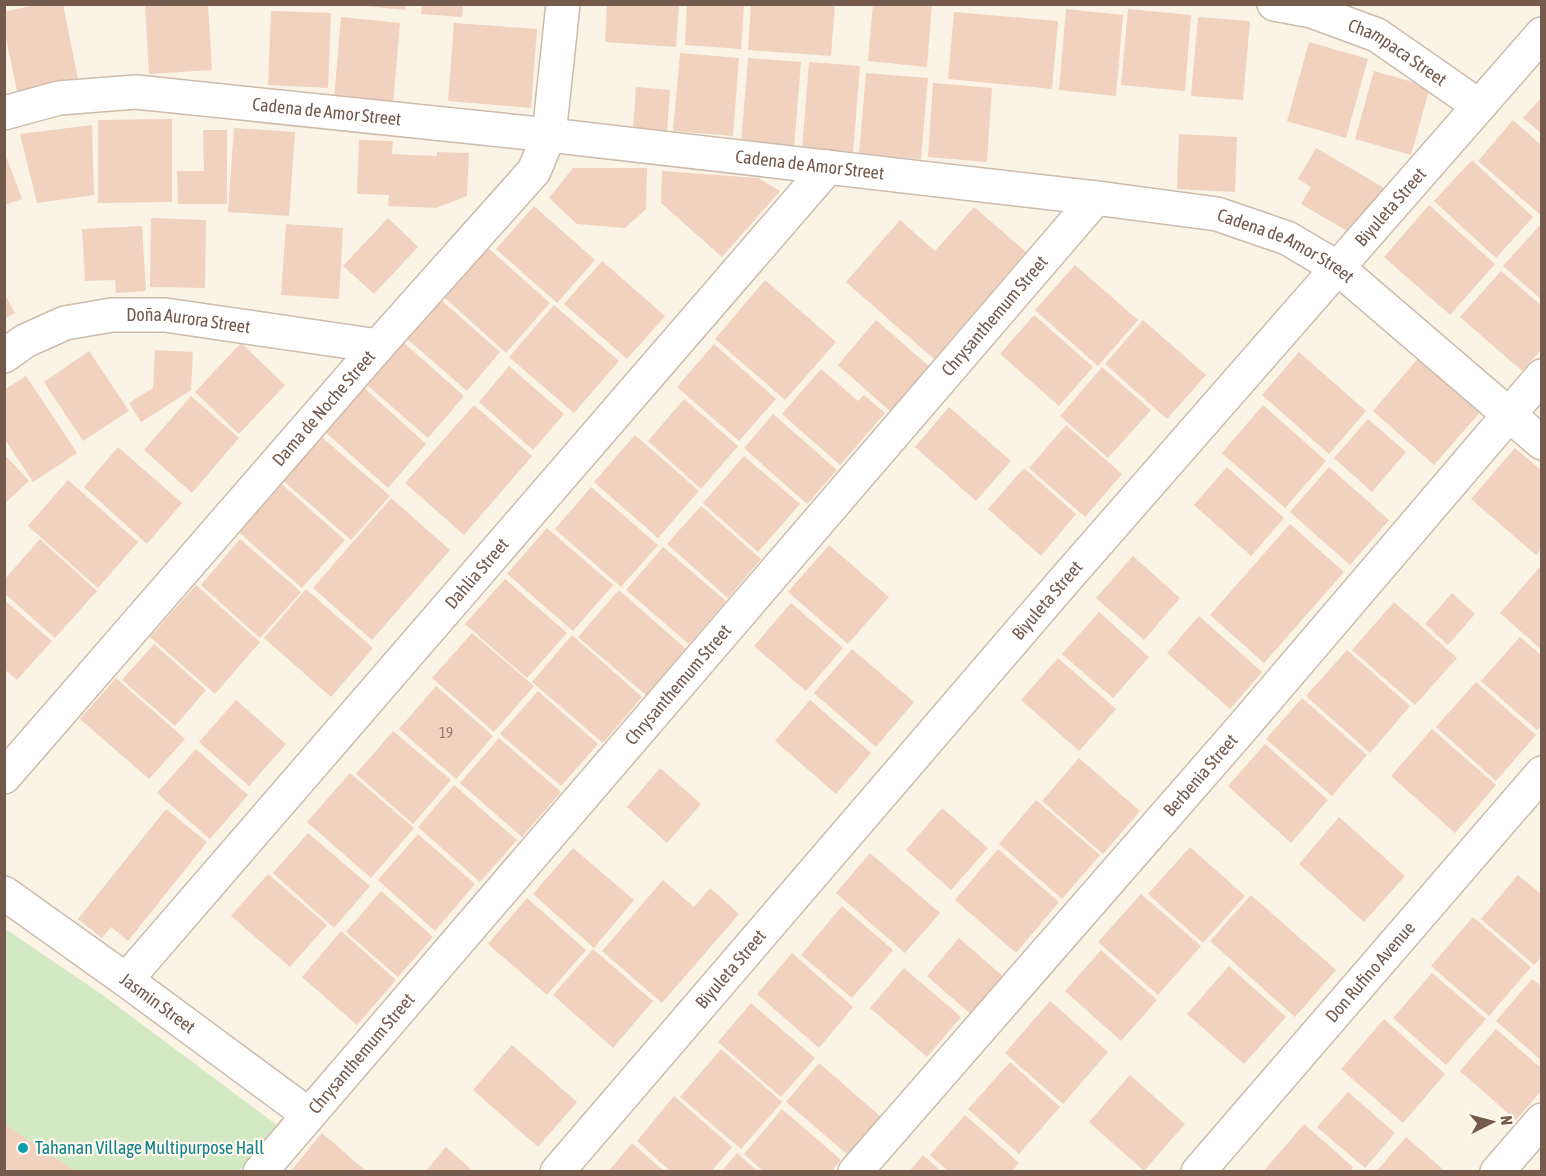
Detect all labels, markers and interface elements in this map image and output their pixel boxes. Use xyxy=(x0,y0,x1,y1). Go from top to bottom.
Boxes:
street label: Champaca Street xyxy=(1345,14,1451,90)
street label: Cadena de Amor Street xyxy=(251,93,402,130)
street label: Cadena de Amor Street xyxy=(734,146,885,184)
street label: Biyuleta Street xyxy=(1350,163,1430,250)
street label: Cadena de Amor Street xyxy=(1215,204,1358,287)
street label: Chrysanthemum Street xyxy=(937,251,1052,380)
street label: Doña Aurora Street xyxy=(126,304,252,337)
street label: Dama de Noche Street xyxy=(268,346,379,470)
street label: Dahlia Street xyxy=(440,534,513,613)
street label: Biyuleta Street xyxy=(1007,556,1087,644)
street label: Chrysanthemum Street xyxy=(620,620,735,749)
house number: 19 xyxy=(439,724,453,741)
street label: Berbenia Street xyxy=(1159,730,1242,820)
street label: Don Rufino Avenue xyxy=(1321,917,1419,1026)
street label: Biyuleta Street xyxy=(691,925,770,1013)
street label: Jasmin Street xyxy=(116,968,200,1038)
street label: Chrysanthemum Street xyxy=(304,989,419,1118)
north arrow xyxy=(1462,1092,1522,1152)
text: N xyxy=(1497,1115,1516,1126)
place label: Tahanan Village Multipurpose Hall xyxy=(35,1137,264,1158)
marker: Tahanan Village Multipurpose Hall xyxy=(16,1141,30,1155)

